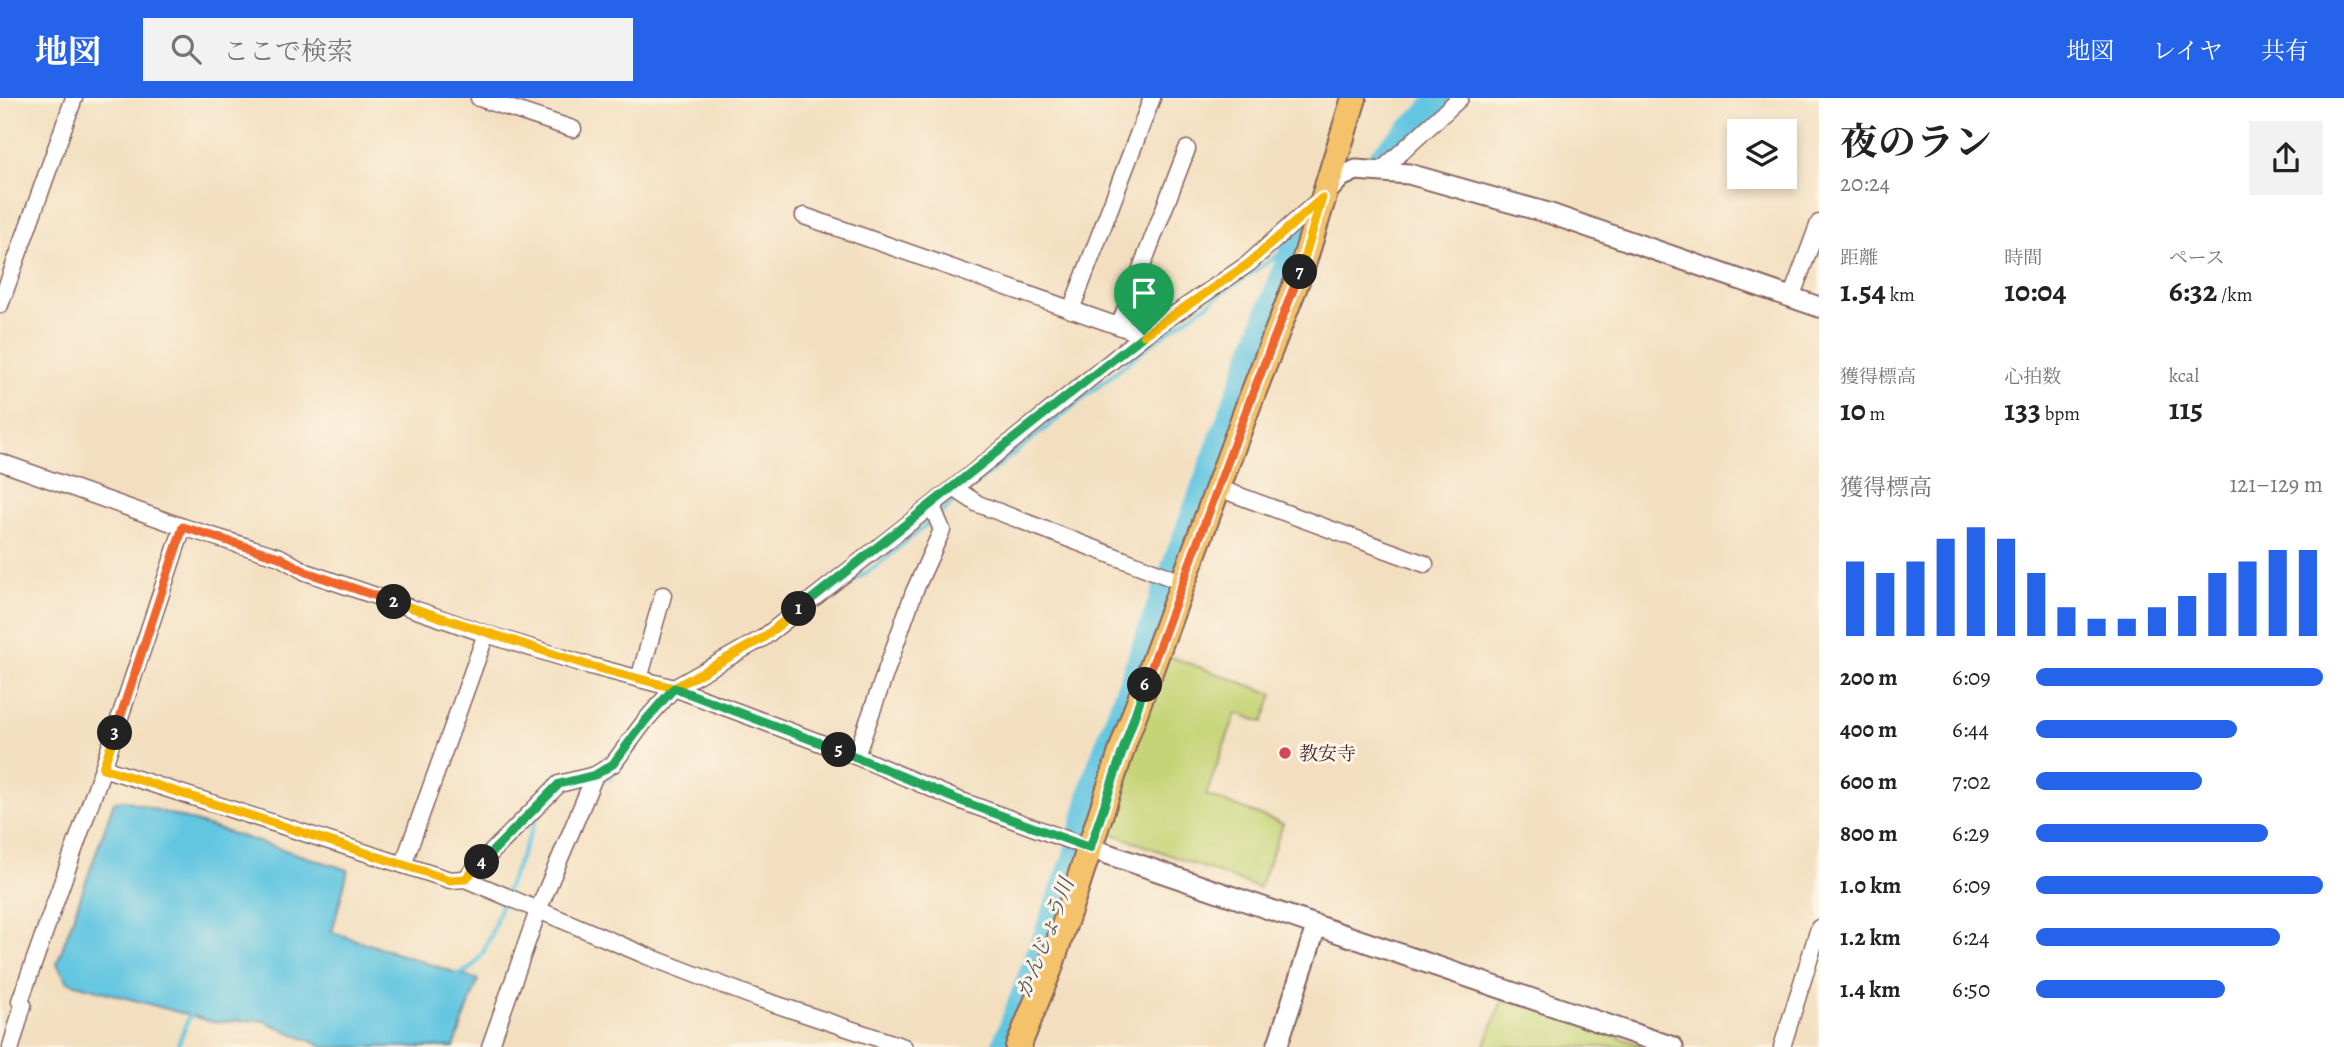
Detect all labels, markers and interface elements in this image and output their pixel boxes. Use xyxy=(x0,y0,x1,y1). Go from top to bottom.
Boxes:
search box xyxy=(143,18,633,81)
text: 地図 xyxy=(35,29,101,74)
icon: search xyxy=(167,30,205,68)
text: ここで検索 xyxy=(223,34,353,69)
text: 地図 xyxy=(2066,35,2114,67)
text: レイヤ xyxy=(2152,35,2223,67)
text: 共有 xyxy=(2261,35,2309,67)
text: 夜のラン xyxy=(1840,116,1992,168)
map controls xyxy=(1727,119,1797,189)
button: layers xyxy=(1727,119,1797,189)
button: share xyxy=(2249,121,2323,195)
text: 20:24 xyxy=(1840,168,1890,199)
text: 距離 xyxy=(1840,245,1878,271)
text: 時間 xyxy=(2004,245,2042,271)
text: ペース xyxy=(2169,245,2225,271)
pin: 7 xyxy=(1282,254,1318,290)
text: 7 xyxy=(1295,258,1304,284)
pin xyxy=(1114,263,1174,335)
text: 1.54 xyxy=(1840,271,1886,311)
text: 10:04 xyxy=(2004,271,2067,311)
text: 6:32 xyxy=(2169,271,2217,311)
icon: arrive xyxy=(1125,274,1163,312)
text: km xyxy=(1886,282,1915,308)
text: /km xyxy=(2217,282,2252,308)
text: kcal xyxy=(2169,363,2199,389)
text: 獲得標高 xyxy=(1840,364,1916,390)
text: 心拍数 xyxy=(2004,364,2061,390)
text: 115 xyxy=(2169,389,2203,429)
text: 10 xyxy=(1840,390,1866,430)
text: 133 xyxy=(2004,390,2041,430)
text: m xyxy=(1866,401,1885,427)
text: bpm xyxy=(2041,401,2080,427)
text: 121–129 m xyxy=(2229,469,2323,500)
text: 獲得標高 xyxy=(1840,472,1932,503)
pin: 2 xyxy=(376,584,412,620)
text: 2 xyxy=(389,588,398,614)
pin: 1 xyxy=(782,592,816,626)
text: 1 xyxy=(795,595,802,621)
text: 200 m xyxy=(1840,662,1898,693)
text: 6:09 xyxy=(1952,662,1991,693)
pin: 6 xyxy=(1128,668,1162,702)
text: 6 xyxy=(1140,671,1149,697)
text: 400 m xyxy=(1840,714,1897,745)
text: 6:44 xyxy=(1952,714,1989,745)
pin: 3 xyxy=(97,716,132,750)
text: 3 xyxy=(110,719,119,745)
pin: 5 xyxy=(822,732,856,768)
text: 5 xyxy=(834,736,843,762)
place label: 教安寺 xyxy=(1299,741,1356,767)
marker: 教安寺 xyxy=(1277,745,1293,761)
text: 600 m xyxy=(1840,766,1897,797)
text: 7:02 xyxy=(1952,766,1990,797)
text: 800 m xyxy=(1840,818,1897,849)
text: 6:29 xyxy=(1952,818,1990,849)
pin: 4 xyxy=(464,844,500,880)
text: 4 xyxy=(477,848,486,874)
text: 1.0 km xyxy=(1840,870,1901,901)
text: 6:09 xyxy=(1952,870,1991,901)
water label: かんじょう川 xyxy=(1009,872,1081,1002)
text: 1.2 km xyxy=(1840,922,1901,953)
text: 6:24 xyxy=(1952,922,1989,953)
text: 1.4 km xyxy=(1840,974,1901,1005)
text: 6:50 xyxy=(1952,974,1990,1005)

